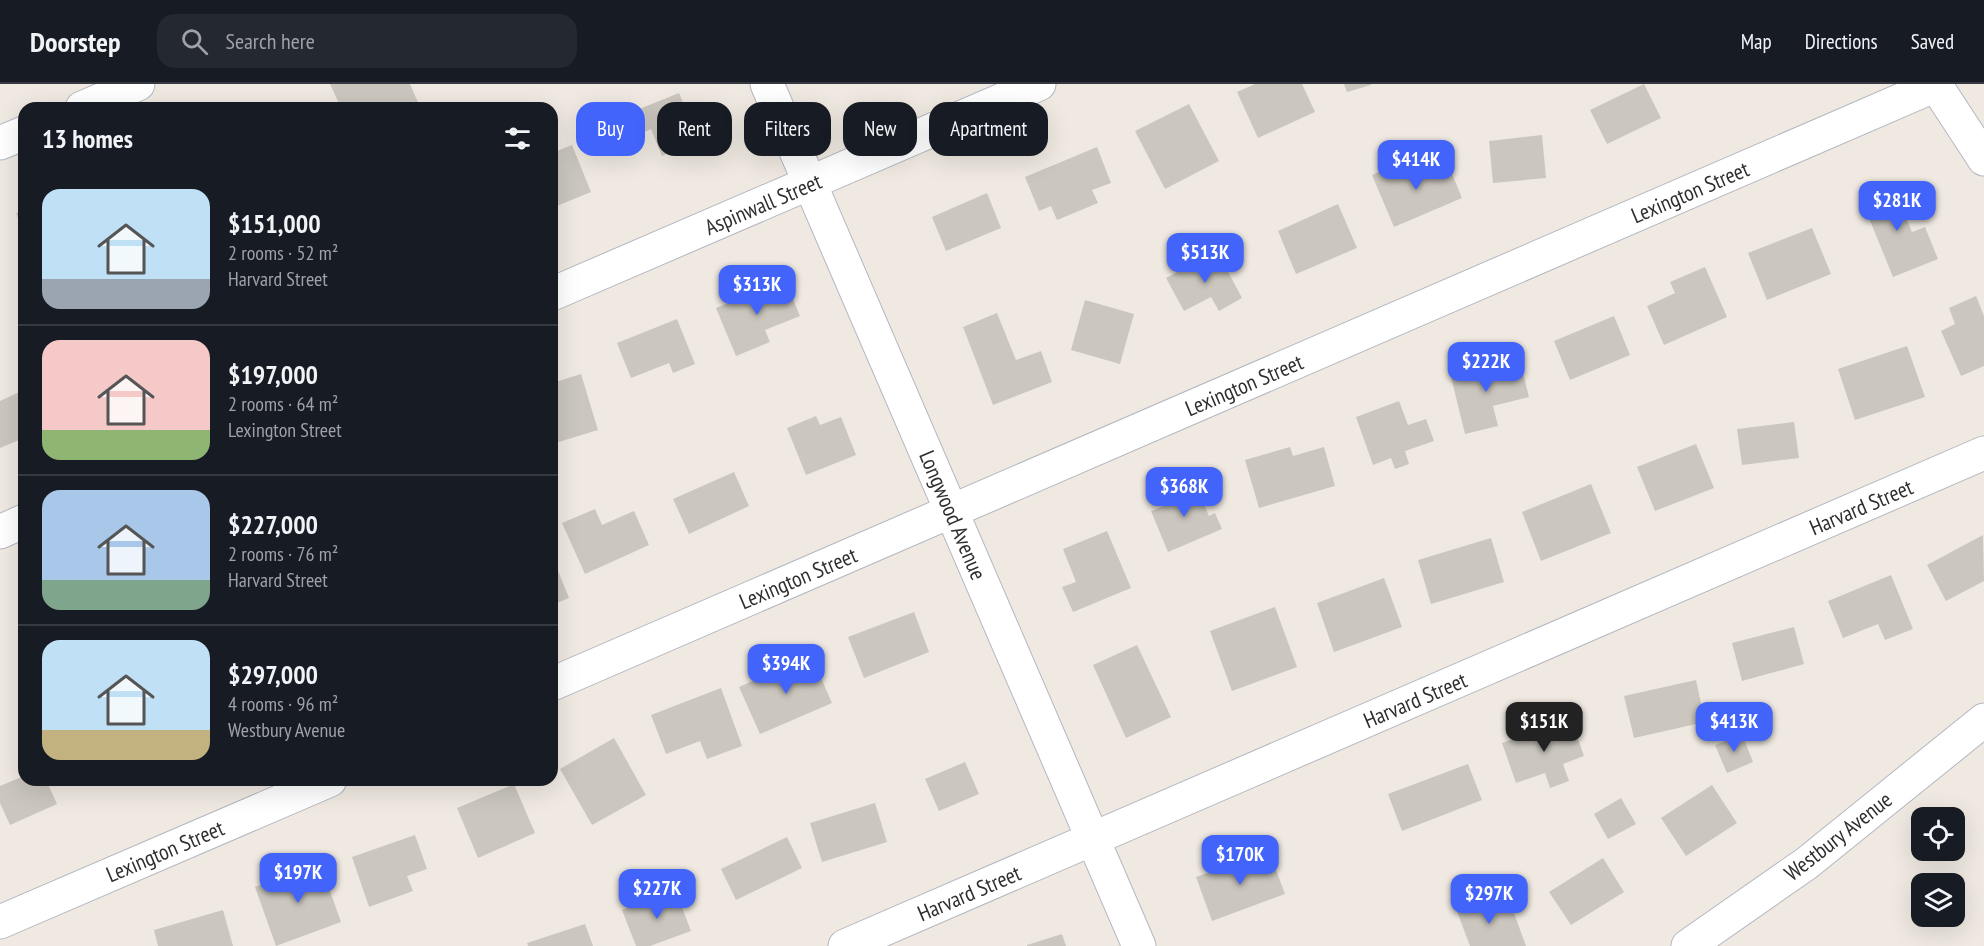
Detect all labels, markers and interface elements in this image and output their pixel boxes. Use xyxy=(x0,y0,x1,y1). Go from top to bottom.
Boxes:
search box xyxy=(157,14,577,68)
text: Doorstep xyxy=(30,23,121,60)
icon: search xyxy=(178,25,211,58)
text: Search here xyxy=(226,27,315,55)
text: Map xyxy=(1741,28,1772,55)
text: Directions xyxy=(1805,28,1878,55)
text: Saved xyxy=(1911,28,1954,55)
chip: Buy xyxy=(576,102,645,156)
chip: Rent xyxy=(657,102,732,156)
chip: Filters xyxy=(744,102,831,156)
chip: New xyxy=(843,102,917,156)
chip: Apartment xyxy=(929,102,1048,156)
text: 13 homes xyxy=(42,122,133,155)
icon: filters xyxy=(501,122,534,155)
pin: $414K xyxy=(1374,140,1458,191)
text: $414K xyxy=(1392,146,1440,172)
street label: Lexington Street xyxy=(1627,155,1753,229)
street label: Aspinwall Street xyxy=(700,167,826,241)
pin: $281K xyxy=(1855,181,1939,232)
text: $281K xyxy=(1873,187,1921,213)
text: $151,000 xyxy=(228,207,321,240)
icon: home xyxy=(90,213,162,285)
pin: $513K xyxy=(1163,233,1247,284)
text: $513K xyxy=(1181,239,1229,265)
text: 2 rooms · 52 m² xyxy=(228,240,338,266)
pin: $313K xyxy=(715,265,799,316)
text: Harvard Street xyxy=(228,266,328,292)
text: $313K xyxy=(733,271,781,297)
pin: $222K xyxy=(1444,342,1528,393)
street label: Lexington Street xyxy=(1181,348,1307,422)
text: $222K xyxy=(1462,348,1510,374)
text: $197,000 xyxy=(228,358,318,391)
icon: home xyxy=(90,364,162,436)
text: 2 rooms · 64 m² xyxy=(228,391,338,417)
text: Lexington Street xyxy=(228,417,342,443)
street label: Longwood Avenue xyxy=(913,446,993,584)
pin: $368K xyxy=(1142,467,1226,518)
text: $368K xyxy=(1160,473,1208,499)
street label: Harvard Street xyxy=(1805,473,1917,541)
text: $227,000 xyxy=(228,508,318,541)
icon: home xyxy=(90,514,162,586)
text: 2 rooms · 76 m² xyxy=(228,541,338,567)
street label: Lexington Street xyxy=(735,541,861,615)
text: Harvard Street xyxy=(228,567,328,593)
pin: $394K xyxy=(744,644,828,695)
text: $394K xyxy=(762,650,810,676)
text: $297,000 xyxy=(228,658,318,691)
icon: home xyxy=(90,664,162,736)
street label: Harvard Street xyxy=(1359,666,1471,734)
text: 4 rooms · 96 m² xyxy=(228,691,338,717)
pin: $151K xyxy=(1502,702,1586,753)
pin: $413K xyxy=(1692,702,1776,753)
text: $151K xyxy=(1520,708,1568,734)
text: $413K xyxy=(1710,708,1758,734)
text: Westbury Avenue xyxy=(228,717,345,743)
street label: Westbury Avenue xyxy=(1779,785,1897,887)
map controls xyxy=(1911,807,1965,927)
button: locate xyxy=(1911,807,1965,861)
street label: Lexington Street xyxy=(102,814,228,888)
pin: $170K xyxy=(1198,835,1282,886)
text: $170K xyxy=(1216,841,1264,867)
pin: $197K xyxy=(256,853,340,904)
text: $197K xyxy=(274,859,322,885)
street label: Harvard Street xyxy=(913,859,1025,927)
pin: $227K xyxy=(615,869,699,920)
button: layers xyxy=(1911,873,1965,927)
pin: $297K xyxy=(1447,874,1531,925)
text: $227K xyxy=(633,875,681,901)
text: $297K xyxy=(1465,880,1513,906)

